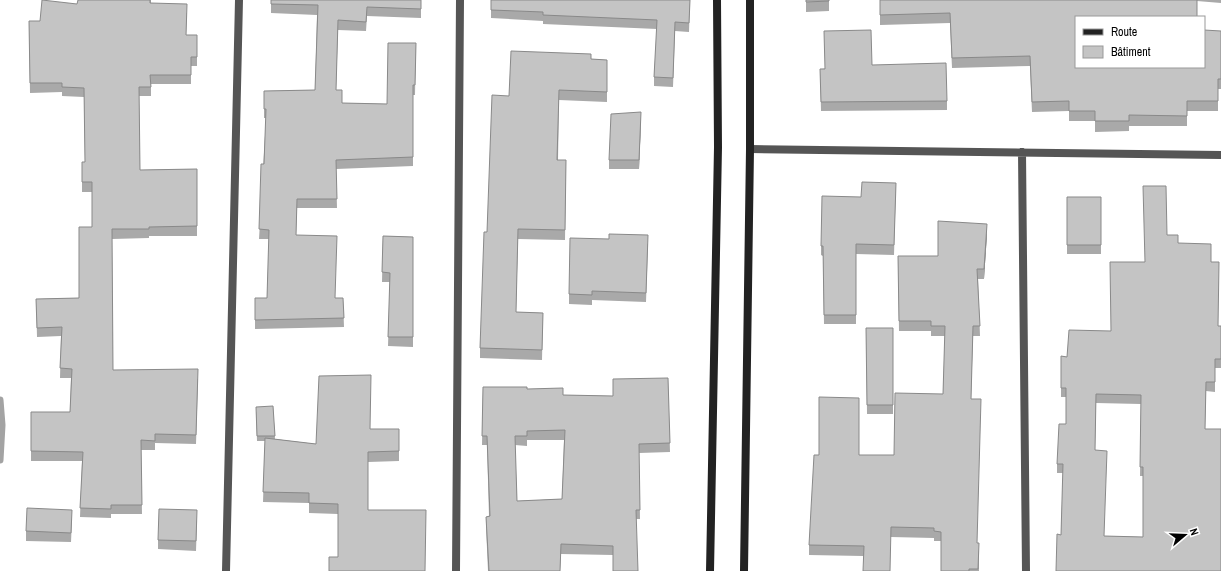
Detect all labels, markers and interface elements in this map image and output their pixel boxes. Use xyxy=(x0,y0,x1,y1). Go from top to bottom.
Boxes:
legend xyxy=(1075,16,1205,68)
text: Route xyxy=(1111,24,1137,40)
text: Bâtiment xyxy=(1111,44,1151,60)
north arrow xyxy=(1165,515,1205,555)
text: N xyxy=(1187,526,1202,537)

